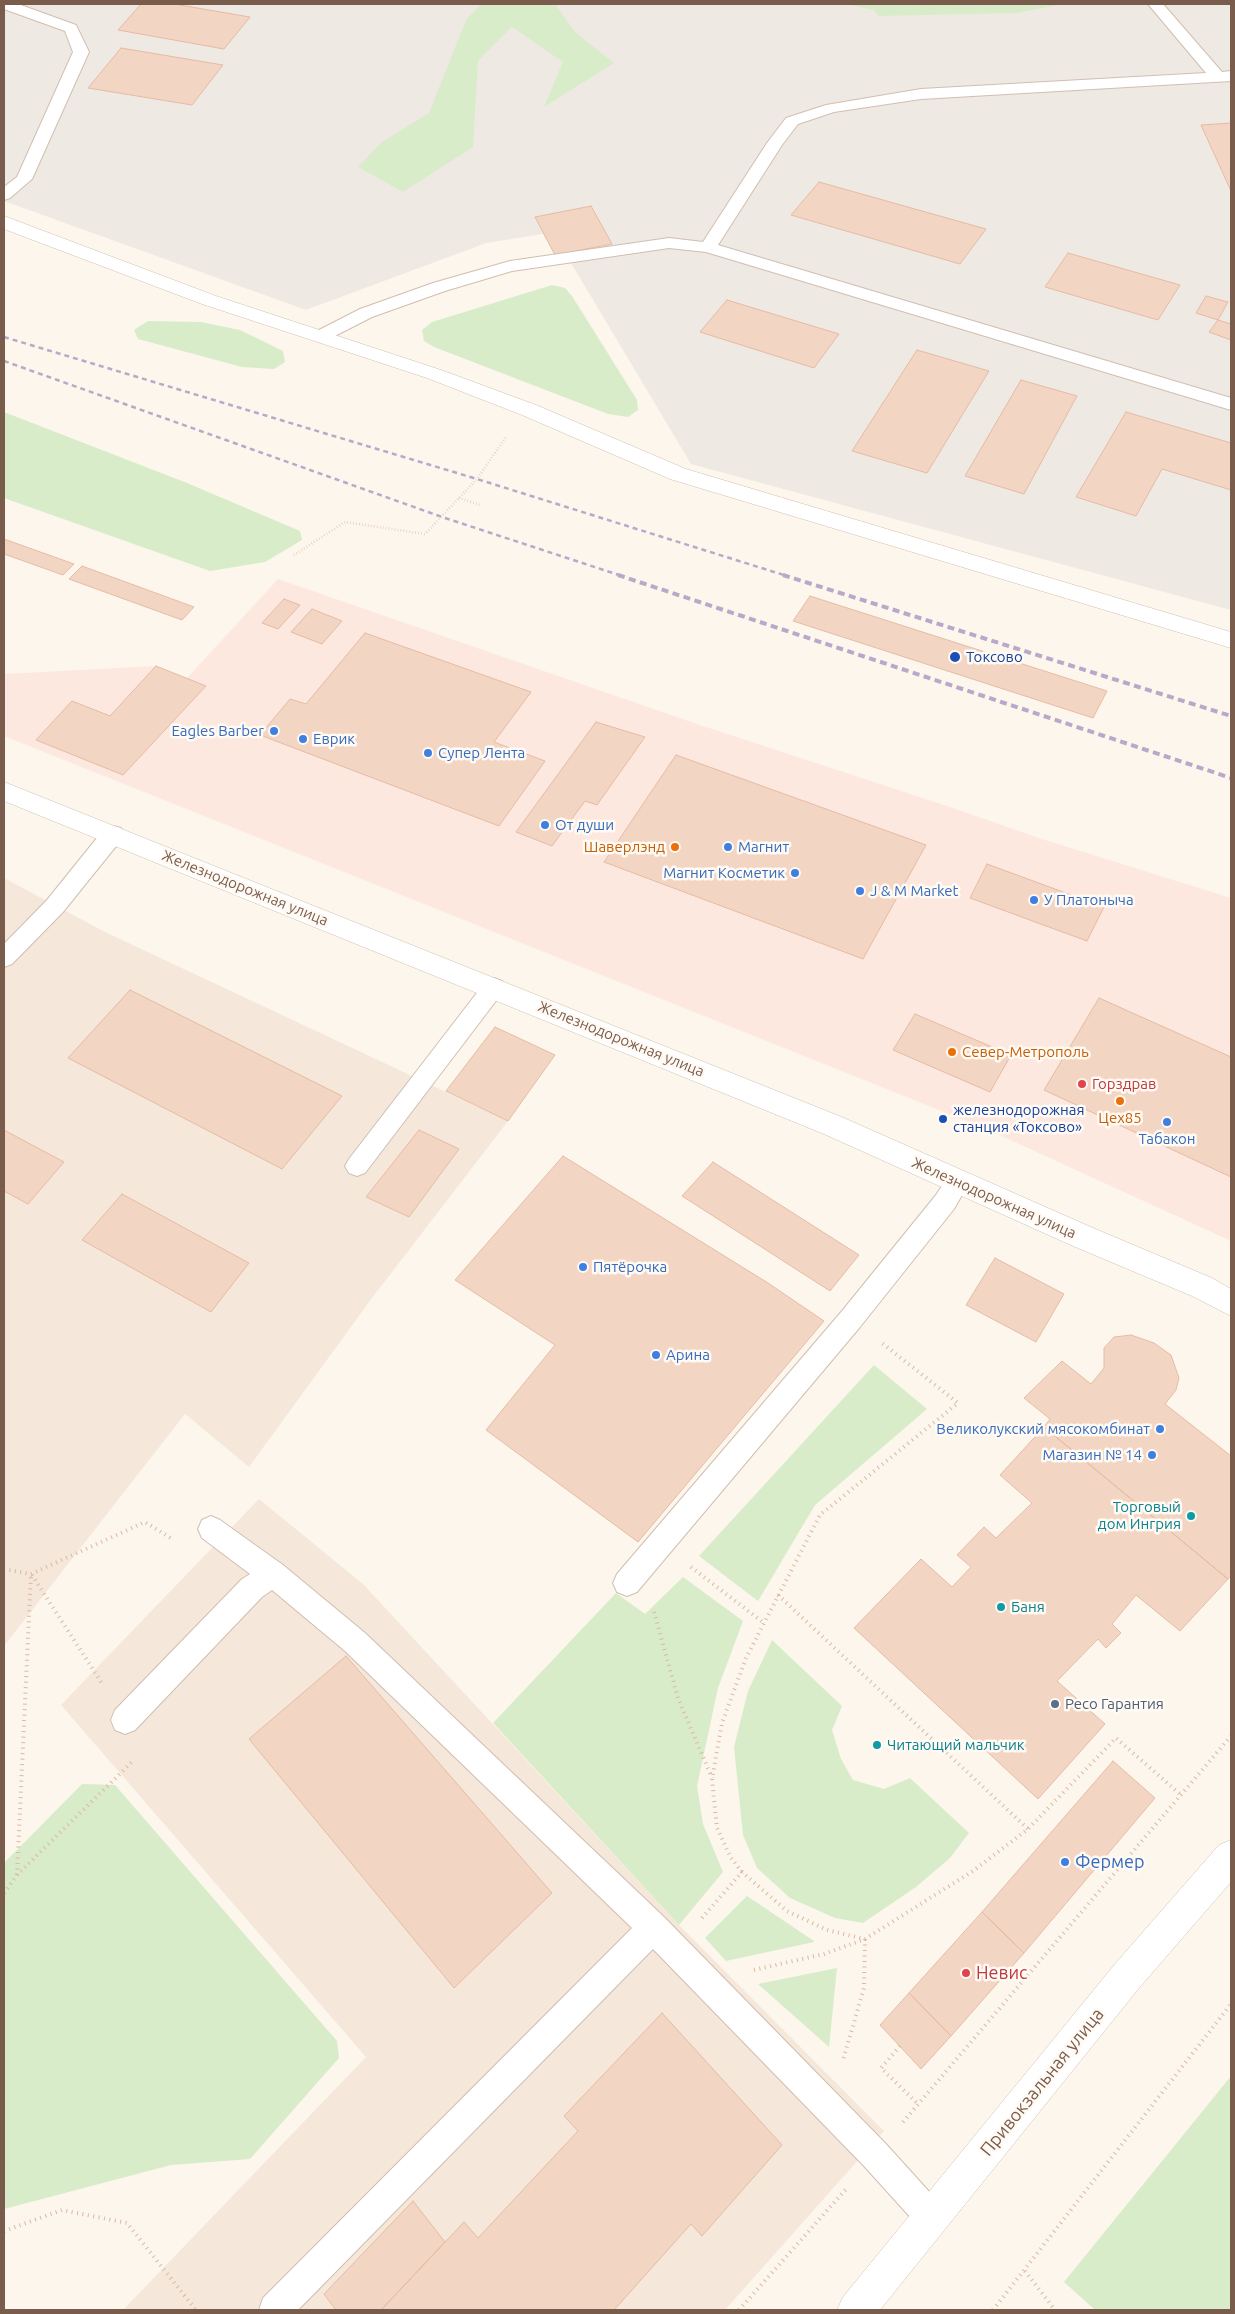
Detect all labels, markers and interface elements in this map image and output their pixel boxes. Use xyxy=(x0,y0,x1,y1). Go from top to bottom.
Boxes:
place label: Токсово xyxy=(966,648,1023,666)
marker: Токсово xyxy=(948,650,962,664)
place label: Eagles Barber xyxy=(171,722,264,740)
marker: Eagles Barber xyxy=(268,725,280,737)
place label: Еврик xyxy=(313,730,355,748)
marker: Еврик xyxy=(297,733,309,745)
place label: Супер Лента xyxy=(438,744,525,762)
marker: Супер Лента xyxy=(422,747,434,759)
place label: От души xyxy=(555,816,614,834)
marker: От души xyxy=(539,819,551,831)
place label: Шаверлэнд xyxy=(584,838,665,856)
place label: Магнит xyxy=(738,838,789,856)
marker: Шаверлэнд xyxy=(669,841,681,853)
marker: Магнит xyxy=(722,841,734,853)
street label: Железнодорожная улица xyxy=(159,846,331,930)
place label: Магнит Косметик xyxy=(663,864,785,882)
marker: Магнит Косметик xyxy=(789,867,801,879)
place label: J & M Market xyxy=(870,882,958,900)
marker: J & M Market xyxy=(854,885,866,897)
place label: У Платоныча xyxy=(1044,891,1134,909)
marker: У Платоныча xyxy=(1028,894,1040,906)
street label: Железнодорожная улица xyxy=(535,997,707,1081)
place label: Север-Метрополь xyxy=(962,1043,1089,1061)
marker: Север-Метрополь xyxy=(946,1046,958,1058)
place label: Горздрав xyxy=(1092,1075,1156,1093)
marker: Горздрав xyxy=(1076,1078,1088,1090)
marker: Цех85 xyxy=(1114,1095,1126,1107)
place label: железнодорожная станция «Токсово» xyxy=(953,1101,1085,1136)
place label: Цех85 xyxy=(1098,1109,1142,1127)
marker: железнодорожная станция «Токсово» xyxy=(937,1113,949,1125)
marker: Табакон xyxy=(1161,1116,1173,1128)
place label: Табакон xyxy=(1139,1130,1195,1148)
street label: Железнодорожная улица xyxy=(909,1154,1079,1242)
place label: Пятёрочка xyxy=(593,1258,667,1276)
marker: Пятёрочка xyxy=(577,1261,589,1273)
place label: Арина xyxy=(666,1346,710,1364)
marker: Арина xyxy=(650,1349,662,1361)
place label: Великолукский мясокомбинат xyxy=(936,1420,1150,1438)
marker: Великолукский мясокомбинат xyxy=(1154,1423,1166,1435)
place label: Магазин № 14 xyxy=(1042,1446,1142,1464)
marker: Магазин № 14 xyxy=(1146,1449,1158,1461)
place label: Торговый дом Ингрия xyxy=(1098,1498,1181,1533)
marker: Торговый дом Ингрия xyxy=(1185,1510,1197,1522)
place label: Баня xyxy=(1011,1598,1045,1616)
marker: Баня xyxy=(995,1601,1007,1613)
place label: Ресо Гарантия xyxy=(1065,1695,1164,1713)
marker: Ресо Гарантия xyxy=(1049,1698,1061,1710)
place label: Читающий мальчик xyxy=(887,1736,1024,1754)
marker: Читающий мальчик xyxy=(871,1739,883,1751)
place label: Фермер xyxy=(1075,1851,1145,1873)
marker: Фермер xyxy=(1059,1856,1071,1868)
place label: Невис xyxy=(976,1962,1027,1984)
marker: Невис xyxy=(960,1967,972,1979)
street label: Привокзальная улица xyxy=(976,2004,1108,2160)

